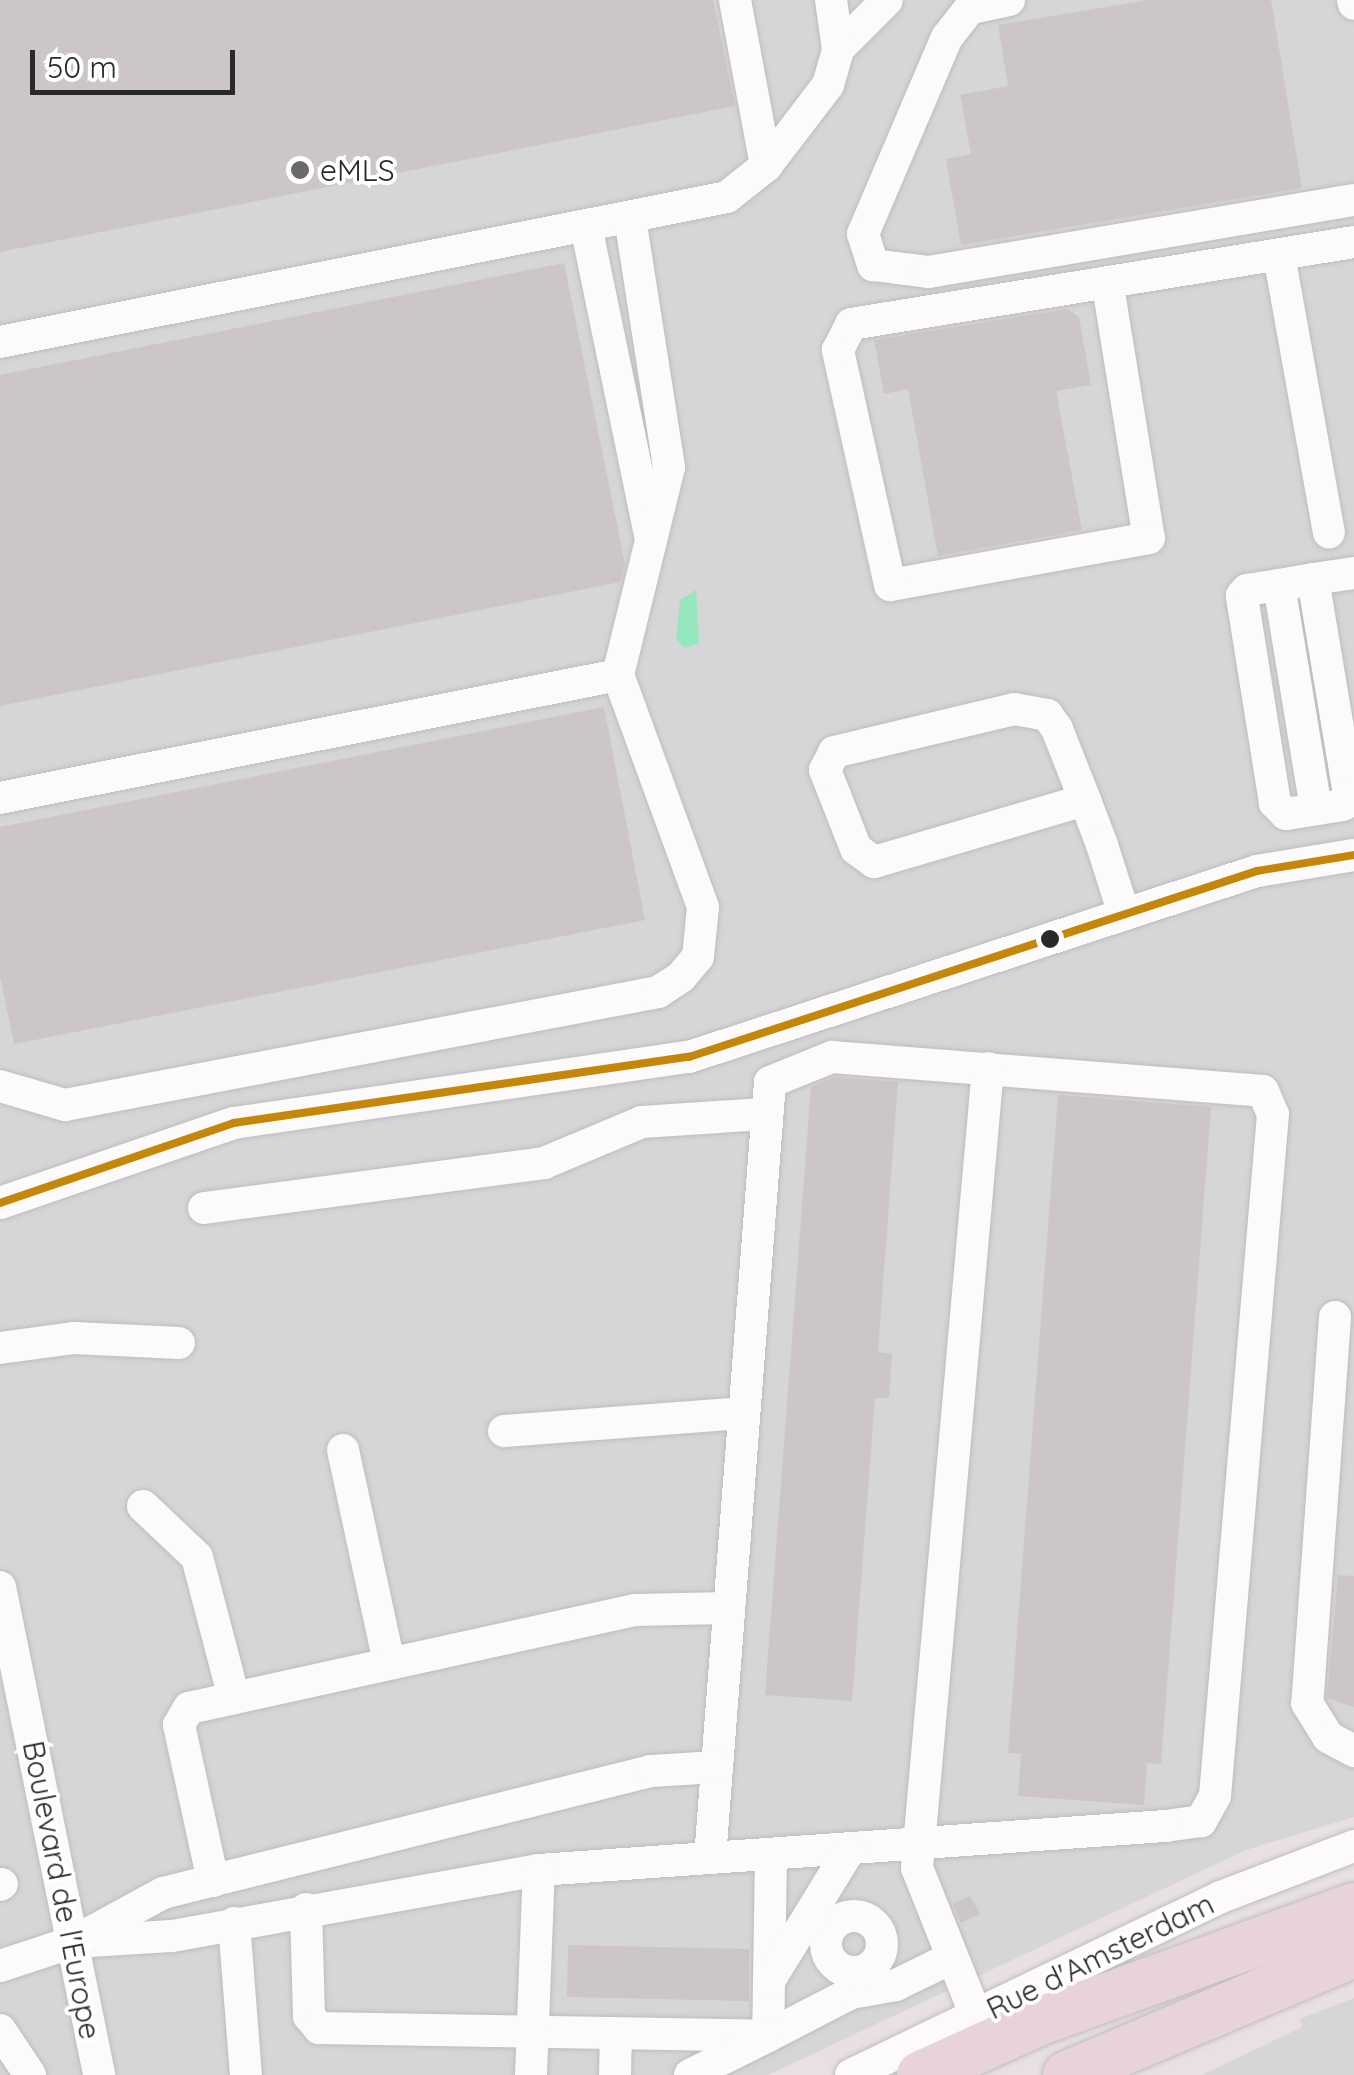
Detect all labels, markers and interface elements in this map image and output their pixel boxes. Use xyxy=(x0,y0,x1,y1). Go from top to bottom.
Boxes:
scale bar xyxy=(35,30,240,92)
text: 50 m xyxy=(47,48,117,86)
place label: eMLS xyxy=(320,152,395,188)
marker: eMLS xyxy=(289,159,311,181)
unlabelled marker xyxy=(1040,929,1060,949)
street label: Boulevard de l'Europe xyxy=(15,1738,109,2042)
street label: Rue d'Amsterdam xyxy=(980,1885,1220,2027)

